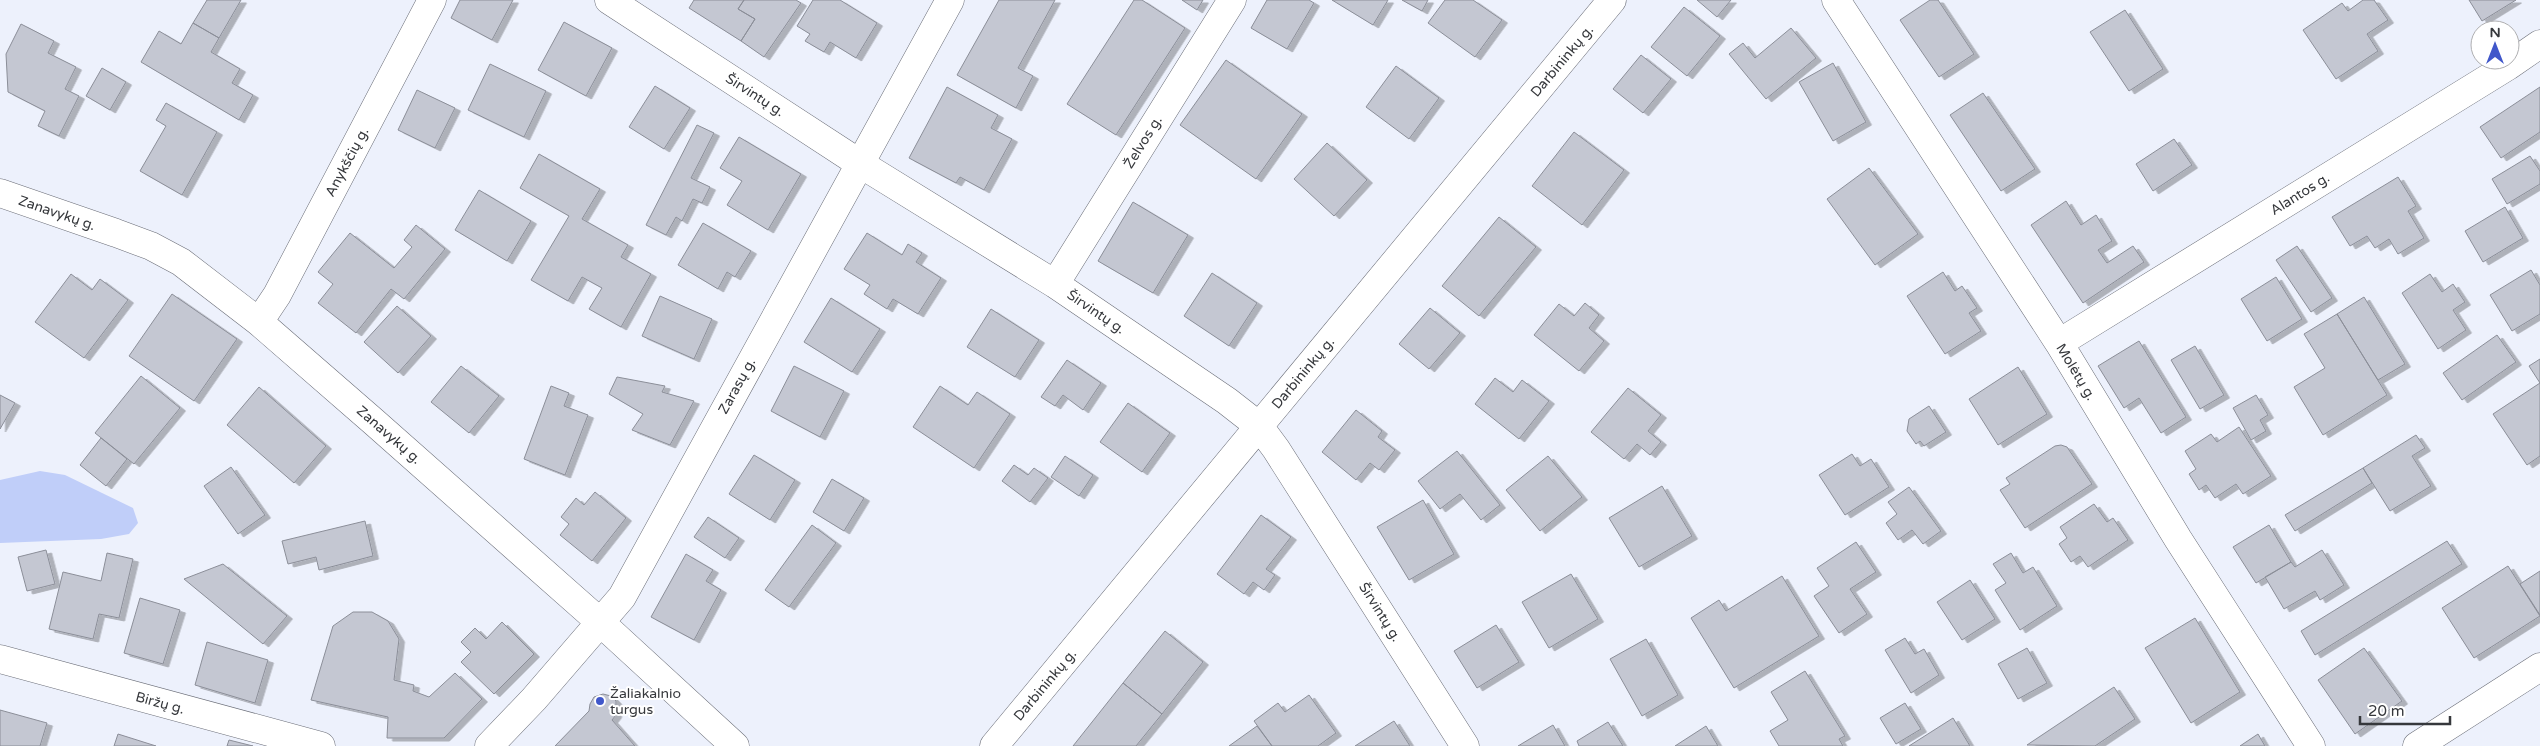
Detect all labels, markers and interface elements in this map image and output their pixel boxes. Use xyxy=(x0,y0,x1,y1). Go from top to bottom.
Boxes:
north arrow xyxy=(2470,20,2520,70)
street label: Darbininkų g. xyxy=(1527,22,1597,100)
text: N xyxy=(2489,24,2501,41)
street label: Širvintų g. xyxy=(722,70,788,120)
street label: Želvos g. xyxy=(1120,112,1166,172)
street label: Anykščių g. xyxy=(322,124,372,200)
street label: Alantos g. xyxy=(2267,169,2333,219)
street label: Zanavykų g. xyxy=(16,192,98,234)
street label: Širvintų g. xyxy=(1064,286,1128,338)
street label: Darbininkų g. xyxy=(1268,334,1338,412)
street label: Molėtų g. xyxy=(2052,341,2100,403)
street label: Zarasų g. xyxy=(715,355,759,417)
street label: Zanavykų g. xyxy=(353,402,425,468)
street label: Širvintų g. xyxy=(1355,579,1405,645)
street label: Darbininkų g. xyxy=(1010,646,1080,724)
place label: Žaliakalnio turgus xyxy=(610,685,681,718)
street label: Biržų g. xyxy=(134,688,186,718)
scale bar xyxy=(2360,694,2450,726)
marker: Žaliakalnio turgus xyxy=(594,695,606,707)
text: 20 m xyxy=(2368,702,2405,720)

